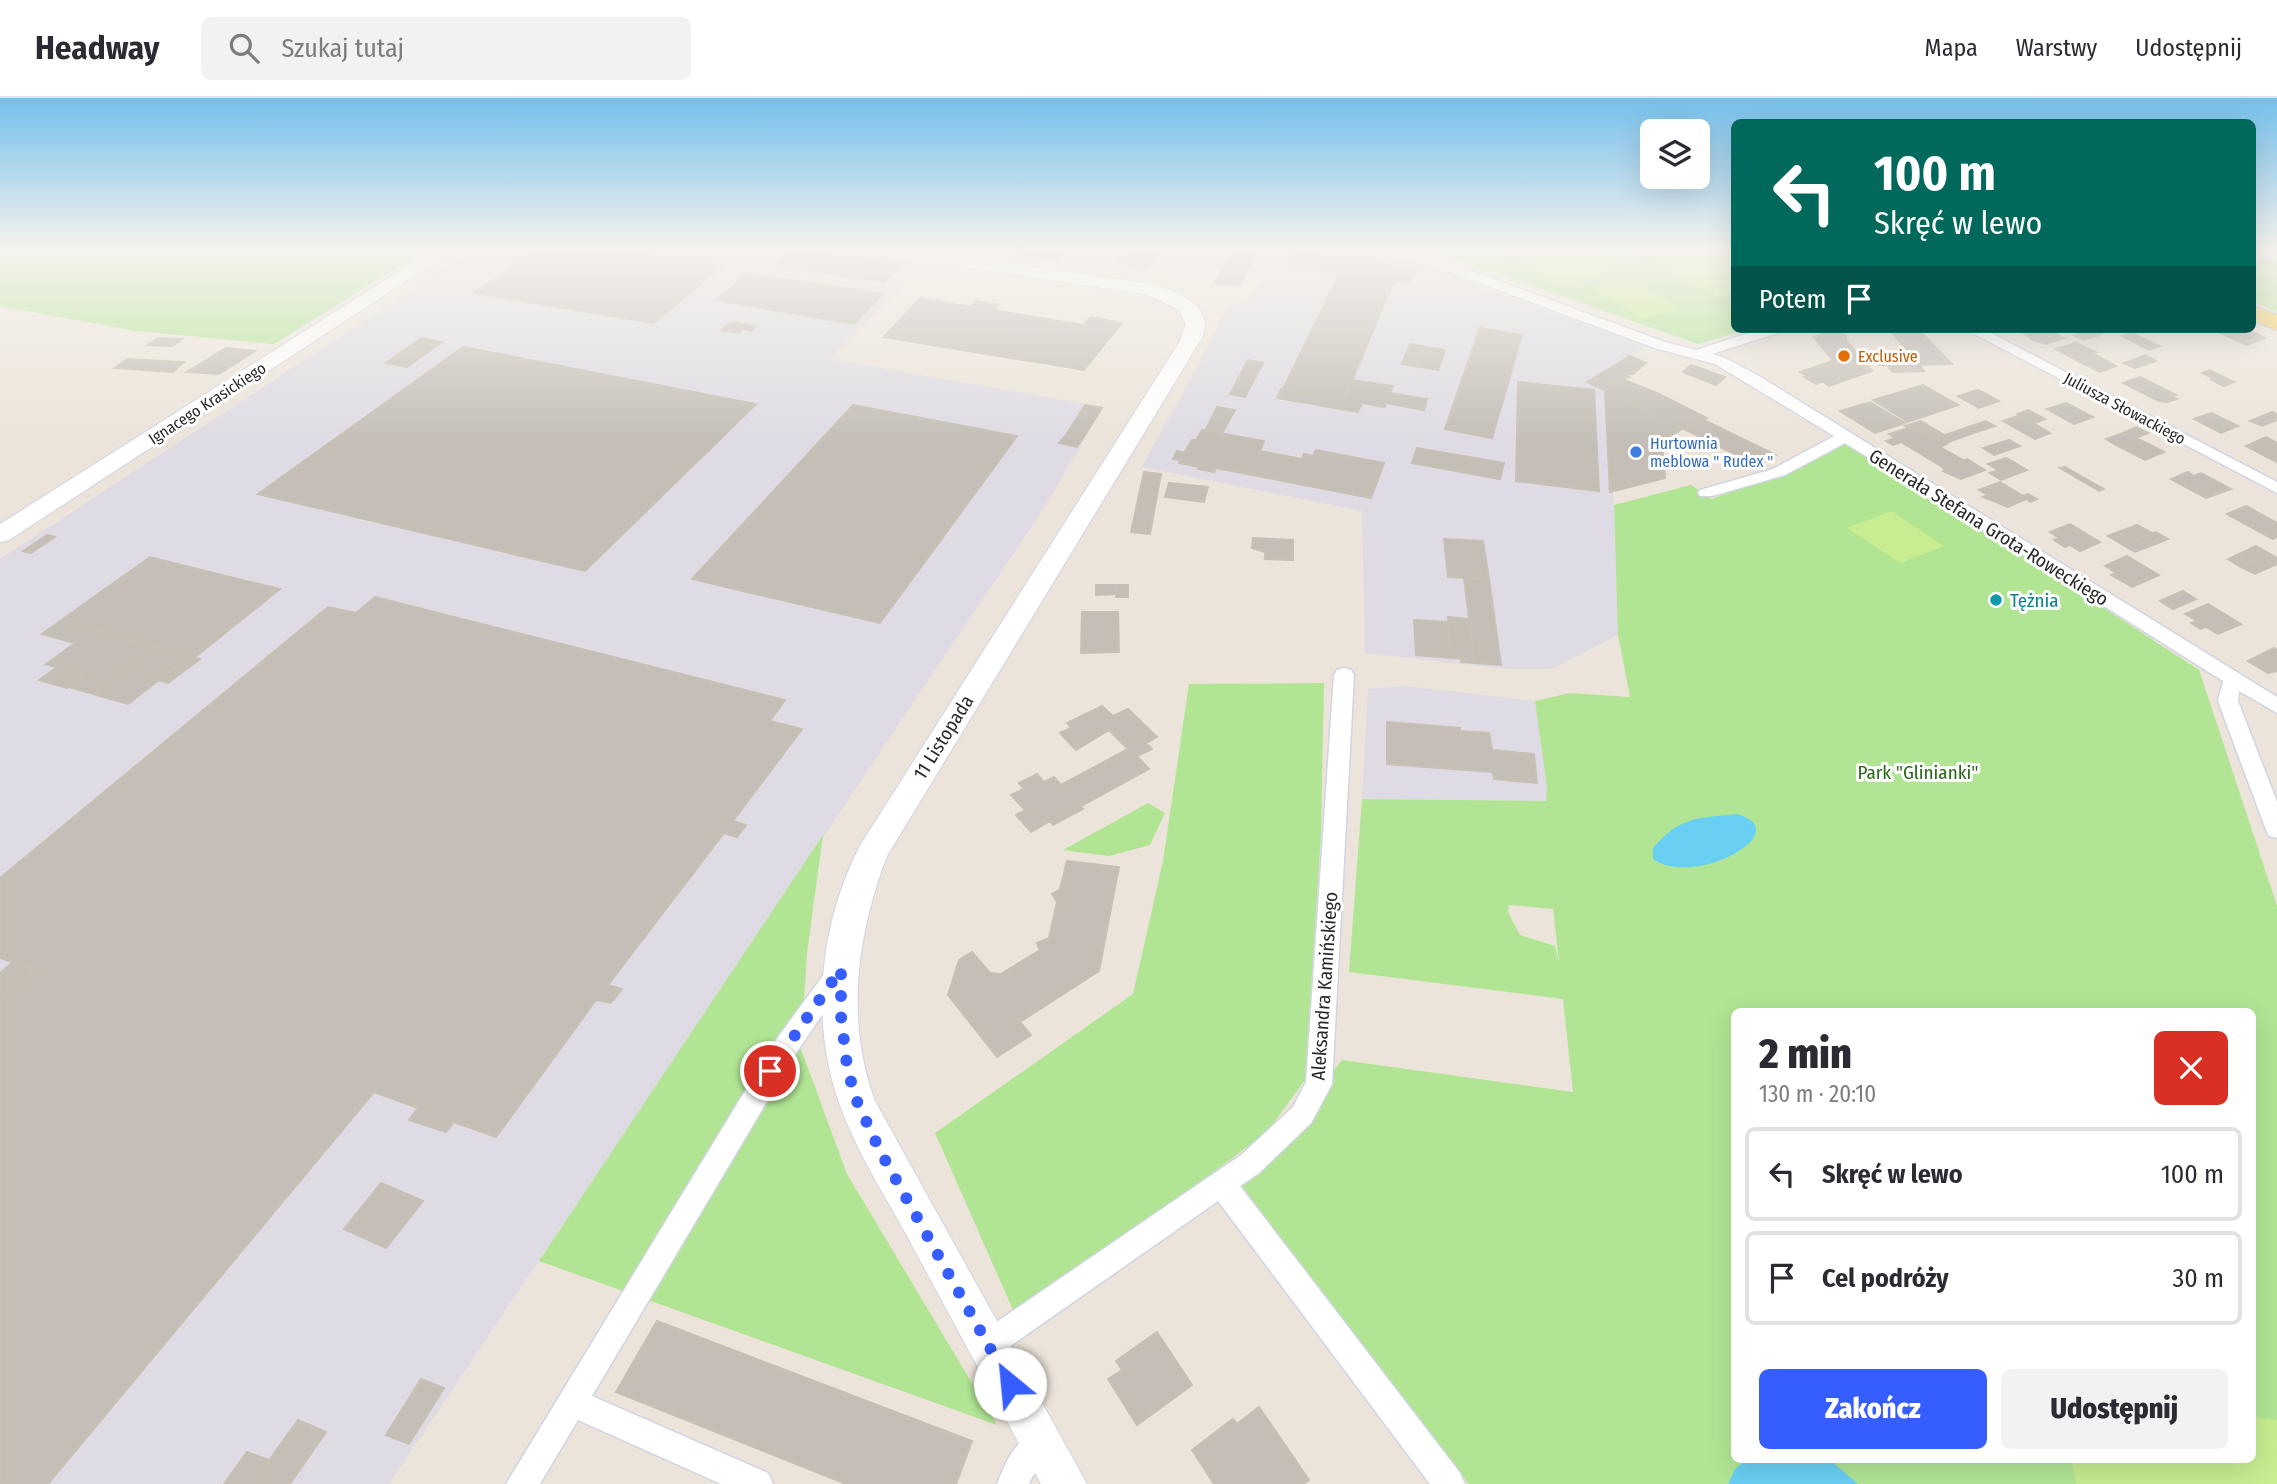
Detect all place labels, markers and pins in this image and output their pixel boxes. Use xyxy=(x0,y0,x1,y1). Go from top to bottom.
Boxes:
place label: Exclusive xyxy=(1858,347,1918,366)
marker: Exclusive xyxy=(1836,348,1852,364)
place label: Hurtownia meblowa " Rudex " xyxy=(1650,434,1773,471)
marker: Hurtownia meblowa " Rudex " xyxy=(1628,444,1644,460)
place label: Tężnia xyxy=(2010,589,2059,612)
marker: Tężnia xyxy=(1988,592,2004,608)
pin xyxy=(740,1041,800,1101)

